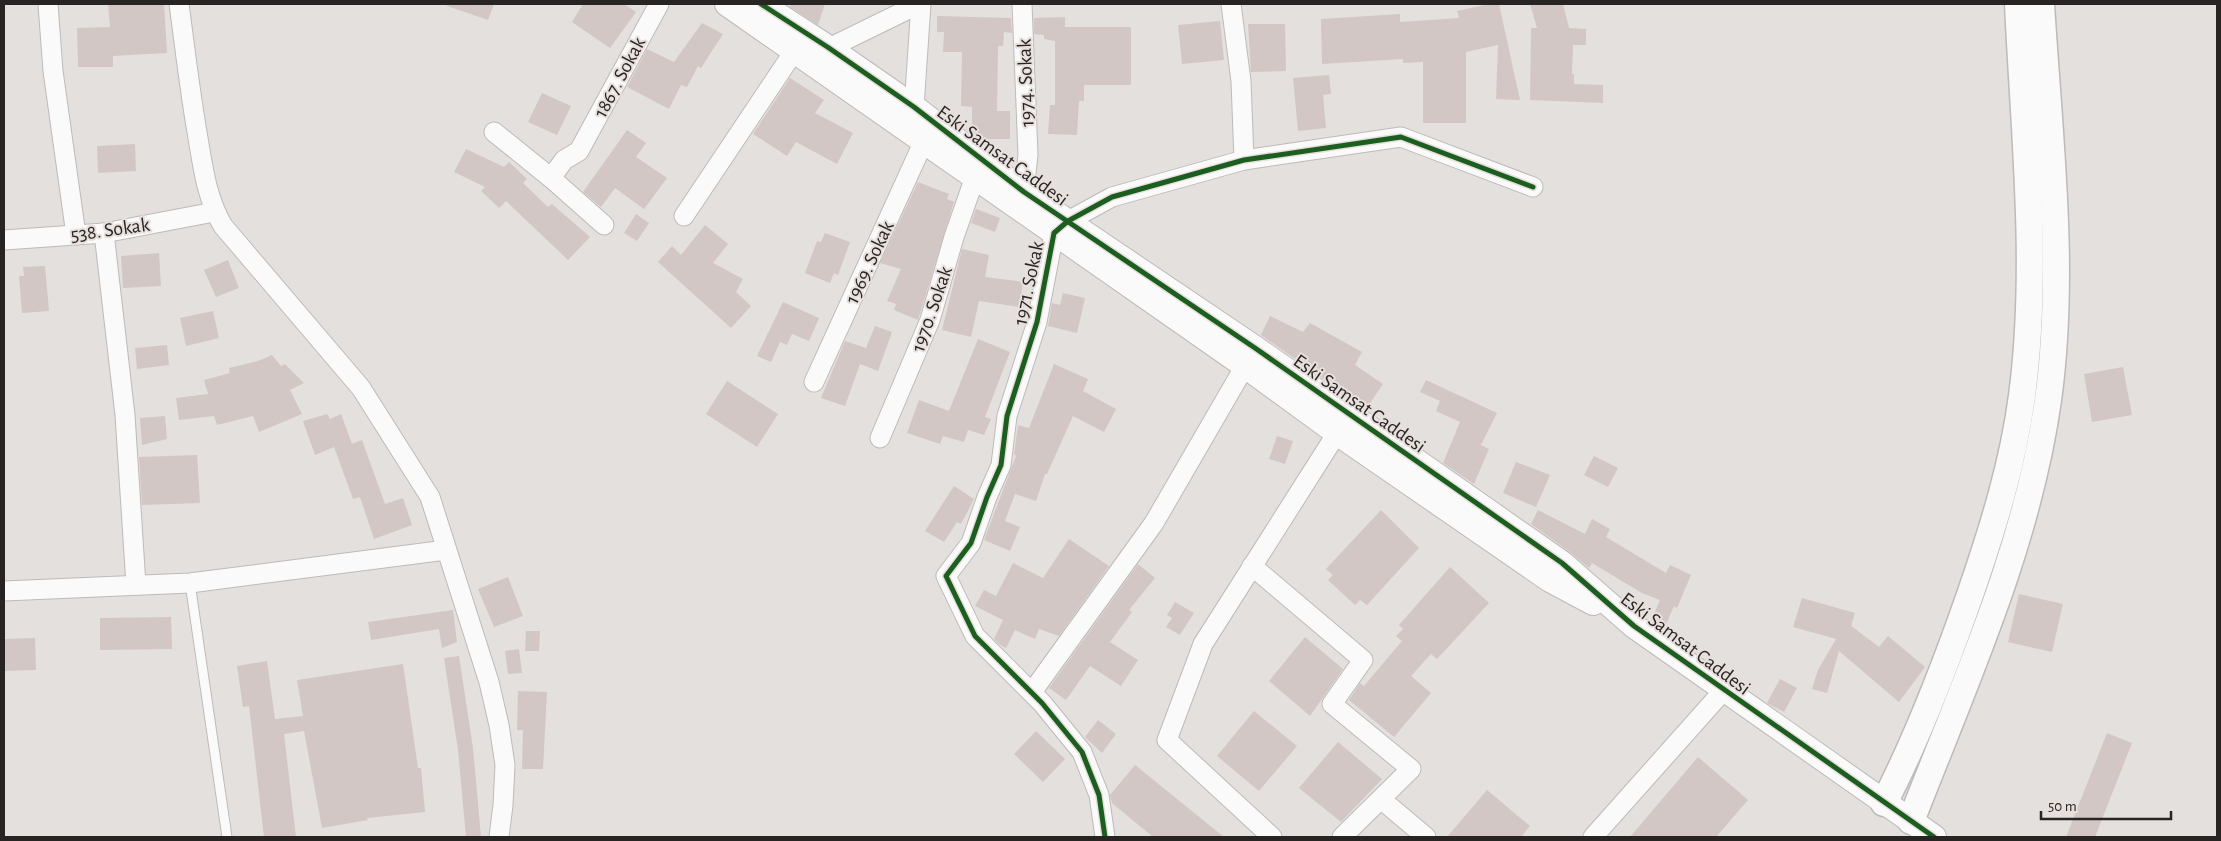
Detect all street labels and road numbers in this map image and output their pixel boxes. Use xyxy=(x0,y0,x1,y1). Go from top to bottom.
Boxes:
street label: 1867. Sokak xyxy=(590,34,649,121)
street label: 1974. Sokak xyxy=(1014,39,1038,127)
street label: Eski Samsat Caddesi xyxy=(933,102,1072,210)
street label: 538. Sokak xyxy=(69,215,151,245)
street label: 1969. Sokak xyxy=(842,218,898,307)
street label: 1971. Sokak xyxy=(1010,239,1048,327)
street label: 1970. Sokak xyxy=(908,264,956,355)
street label: Eski Samsat Caddesi xyxy=(1290,351,1429,457)
street label: Eski Samsat Caddesi xyxy=(1617,589,1754,699)

